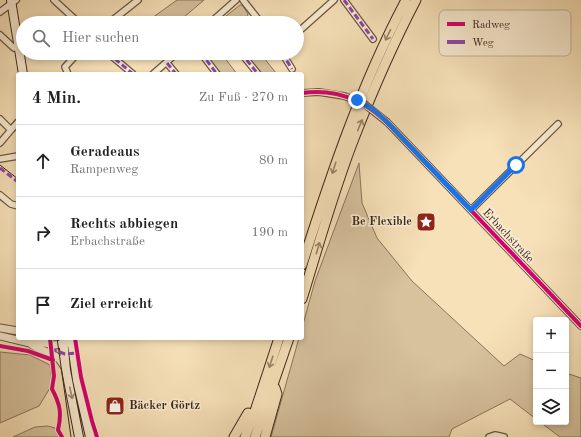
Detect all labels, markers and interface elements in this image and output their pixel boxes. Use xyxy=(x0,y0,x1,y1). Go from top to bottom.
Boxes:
legend xyxy=(439,10,571,56)
search box xyxy=(16,16,304,60)
text: Radweg xyxy=(472,20,510,31)
icon: search xyxy=(30,27,52,49)
one-way arrow xyxy=(384,28,391,40)
text: Hier suchen xyxy=(62,31,139,46)
text: Weg xyxy=(472,38,494,49)
text: 4 Min. xyxy=(32,90,81,107)
text: Zu Fuß · 270 m xyxy=(199,91,288,104)
route end xyxy=(348,91,366,109)
one-way arrow xyxy=(356,120,364,132)
text: Geradeaus xyxy=(70,145,139,160)
icon: ahead xyxy=(32,150,54,172)
text: 80 m xyxy=(259,154,288,167)
route start xyxy=(507,156,525,174)
one-way arrow xyxy=(330,161,337,174)
text: Rampenweg xyxy=(70,163,138,176)
street label: Erbachstraße xyxy=(480,207,536,266)
place icon: Be Flexible xyxy=(415,211,437,233)
place label: Be Flexible xyxy=(352,216,412,228)
text: Rechts abbiegen xyxy=(70,217,178,232)
icon: right xyxy=(32,222,54,244)
text: 190 m xyxy=(251,226,288,239)
text: Erbachstraße xyxy=(70,235,145,248)
one-way arrow xyxy=(314,242,322,254)
icon: arrive xyxy=(32,294,54,316)
text: Ziel erreicht xyxy=(70,297,153,312)
map controls xyxy=(533,317,569,425)
button: + xyxy=(533,317,569,353)
button: − xyxy=(533,353,569,389)
one-way arrow xyxy=(267,356,274,369)
one-way arrow xyxy=(67,386,75,399)
button: layers xyxy=(533,389,569,425)
shop icon: Bäcker Görtz xyxy=(104,395,126,417)
place label: Bäcker Görtz xyxy=(129,400,200,412)

